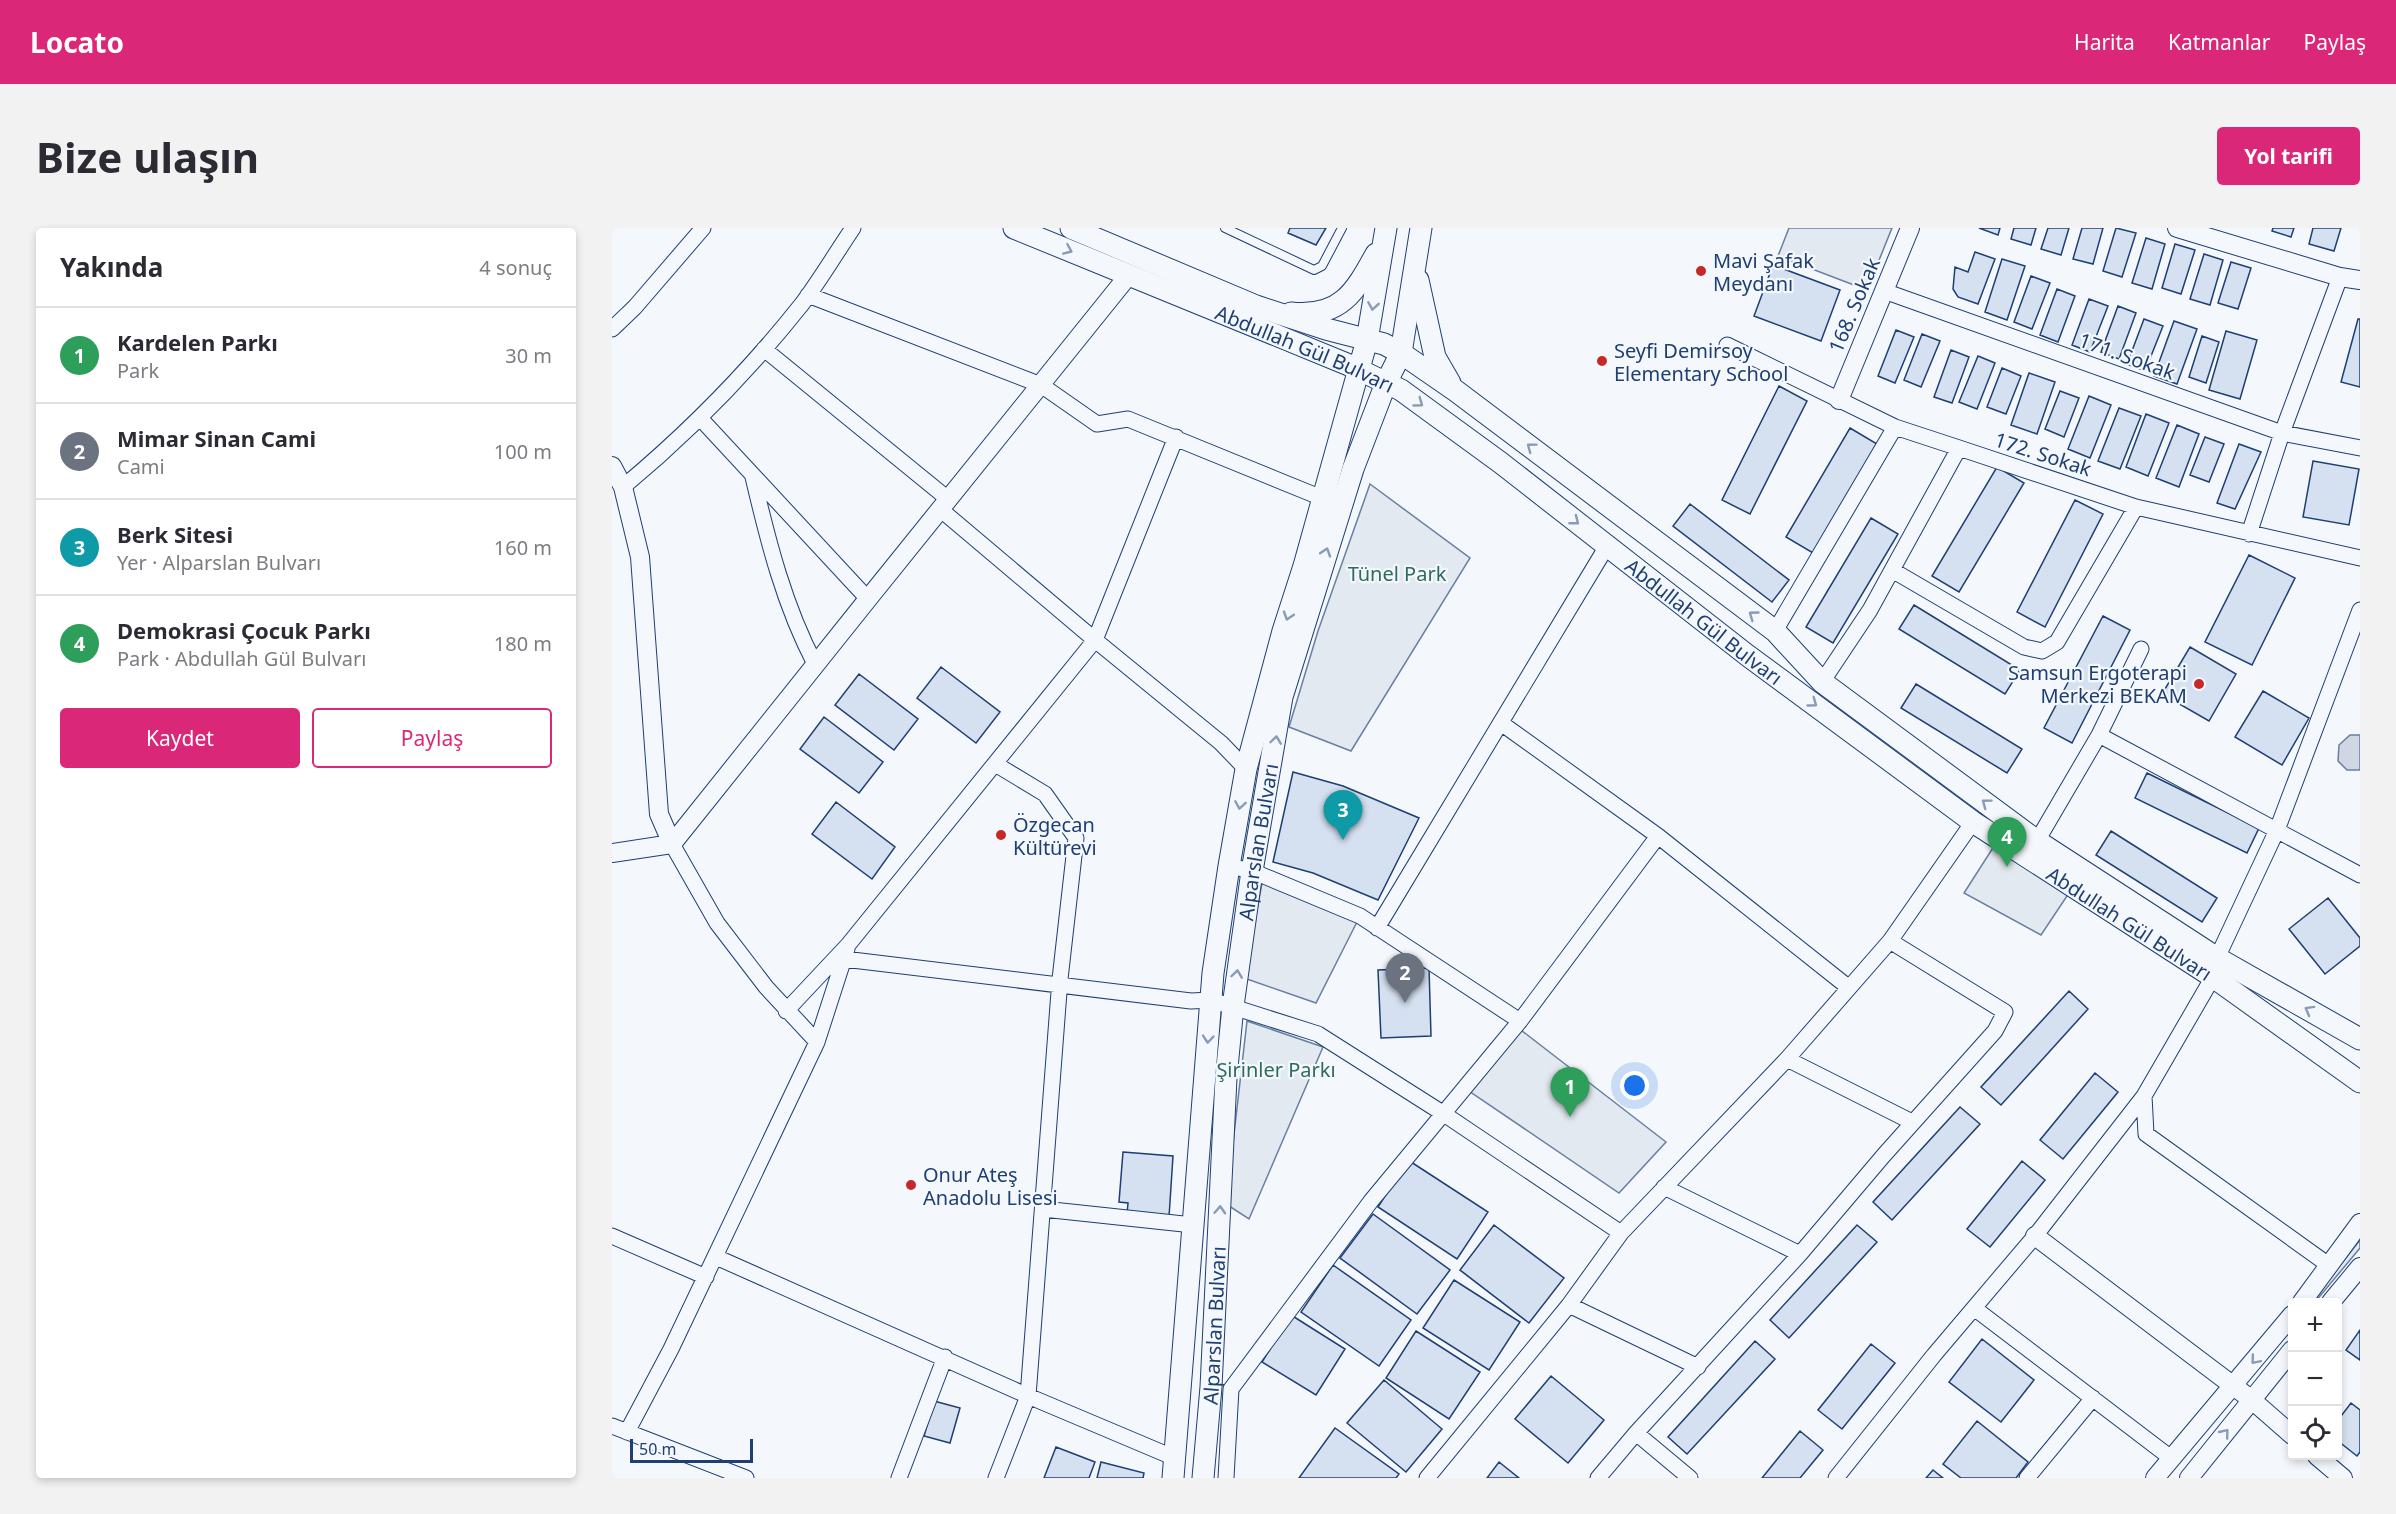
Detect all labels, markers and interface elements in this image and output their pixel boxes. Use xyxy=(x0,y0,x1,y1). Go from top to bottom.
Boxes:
text: Locato xyxy=(30,23,124,61)
text: Harita xyxy=(2074,28,2135,56)
text: Katmanlar xyxy=(2168,28,2271,56)
text: Paylaş xyxy=(2304,28,2366,56)
button: Yol tarifi xyxy=(2217,127,2360,185)
text: Bize ulaşın xyxy=(36,128,259,185)
one-way arrow xyxy=(1061,243,1072,255)
place label: Mavi Şafak Meydanı xyxy=(1713,247,1814,297)
text: Yakında xyxy=(60,249,163,285)
street label: 168. Sokak xyxy=(1822,253,1886,357)
text: 4 sonuç xyxy=(479,254,552,281)
marker: Mavi Şafak Meydanı xyxy=(1694,264,1708,278)
street label: Abdullah Gül Bulvarı xyxy=(1212,298,1399,398)
one-way arrow xyxy=(1367,301,1380,311)
street label: 171. Sokak xyxy=(2075,326,2179,386)
text: Kardelen Parkı xyxy=(117,327,278,357)
place label: Seyfi Demirsoy Elementary School xyxy=(1614,337,1788,387)
text: 1 xyxy=(74,342,85,369)
text: 30 m xyxy=(505,342,552,369)
marker: Seyfi Demirsoy Elementary School xyxy=(1595,354,1609,368)
text: Park xyxy=(117,357,159,384)
one-way arrow xyxy=(1413,396,1424,407)
text: Mimar Sinan Cami xyxy=(117,423,316,453)
street label: 172. Sokak xyxy=(1991,426,2095,482)
text: 2 xyxy=(74,438,85,465)
text: 100 m xyxy=(494,438,552,465)
one-way arrow xyxy=(1526,444,1537,455)
text: Cami xyxy=(117,453,165,480)
one-way arrow xyxy=(1568,513,1579,524)
text: Berk Sitesi xyxy=(117,519,233,549)
text: 3 xyxy=(74,534,85,561)
text: 160 m xyxy=(494,534,552,561)
one-way arrow xyxy=(1319,547,1331,558)
text: Yer · Alparslan Bulvarı xyxy=(117,549,321,576)
street label: Abdullah Gül Bulvarı xyxy=(1620,552,1788,690)
park label: Tünel Park xyxy=(1348,560,1447,587)
one-way arrow xyxy=(1282,610,1295,621)
one-way arrow xyxy=(1749,611,1760,622)
text: Demokrasi Çocuk Parkı xyxy=(117,615,371,645)
text: 4 xyxy=(74,630,85,657)
text: 180 m xyxy=(494,630,552,657)
text: Park · Abdullah Gül Bulvarı xyxy=(117,645,366,672)
place label: Samsun Ergoterapi Merkezi BEKAM xyxy=(2008,659,2187,709)
marker: Samsun Ergoterapi Merkezi BEKAM xyxy=(2192,677,2206,691)
one-way arrow xyxy=(1806,696,1817,707)
button: Kaydet xyxy=(60,708,300,768)
button: Paylaş xyxy=(312,708,552,768)
one-way arrow xyxy=(1270,736,1282,745)
street label: Alparslan Bulvarı xyxy=(1232,761,1284,922)
pin: 3 xyxy=(1324,790,1362,840)
one-way arrow xyxy=(1235,800,1247,809)
one-way arrow xyxy=(1981,800,1992,811)
place label: Özgecan Kültürevi xyxy=(1013,811,1097,861)
pin: 4 xyxy=(1988,818,2026,867)
marker: Özgecan Kültürevi xyxy=(994,828,1008,842)
street label: Abdullah Gül Bulvarı xyxy=(2042,860,2217,987)
pin: 2 xyxy=(1386,954,1424,1003)
one-way arrow xyxy=(1231,969,1243,978)
one-way arrow xyxy=(2305,1006,2315,1017)
one-way arrow xyxy=(1202,1035,1215,1044)
park label: Şirinler Parkı xyxy=(1216,1056,1336,1083)
pin: 1 xyxy=(1550,1068,1590,1117)
your location xyxy=(1620,1071,1649,1100)
place label: Onur Ateş Anadolu Lisesi xyxy=(923,1161,1058,1211)
marker: Onur Ateş Anadolu Lisesi xyxy=(904,1178,918,1192)
one-way arrow xyxy=(1213,1206,1226,1215)
street label: Alparslan Bulvarı xyxy=(1196,1245,1231,1406)
map controls xyxy=(2288,1298,2342,1460)
button: + xyxy=(2288,1298,2342,1352)
button: − xyxy=(2288,1352,2342,1406)
one-way arrow xyxy=(2252,1353,2263,1364)
button: locate xyxy=(2288,1406,2342,1460)
one-way arrow xyxy=(2218,1428,2229,1439)
scale bar xyxy=(630,1436,753,1464)
text: 50 m xyxy=(639,1438,676,1460)

